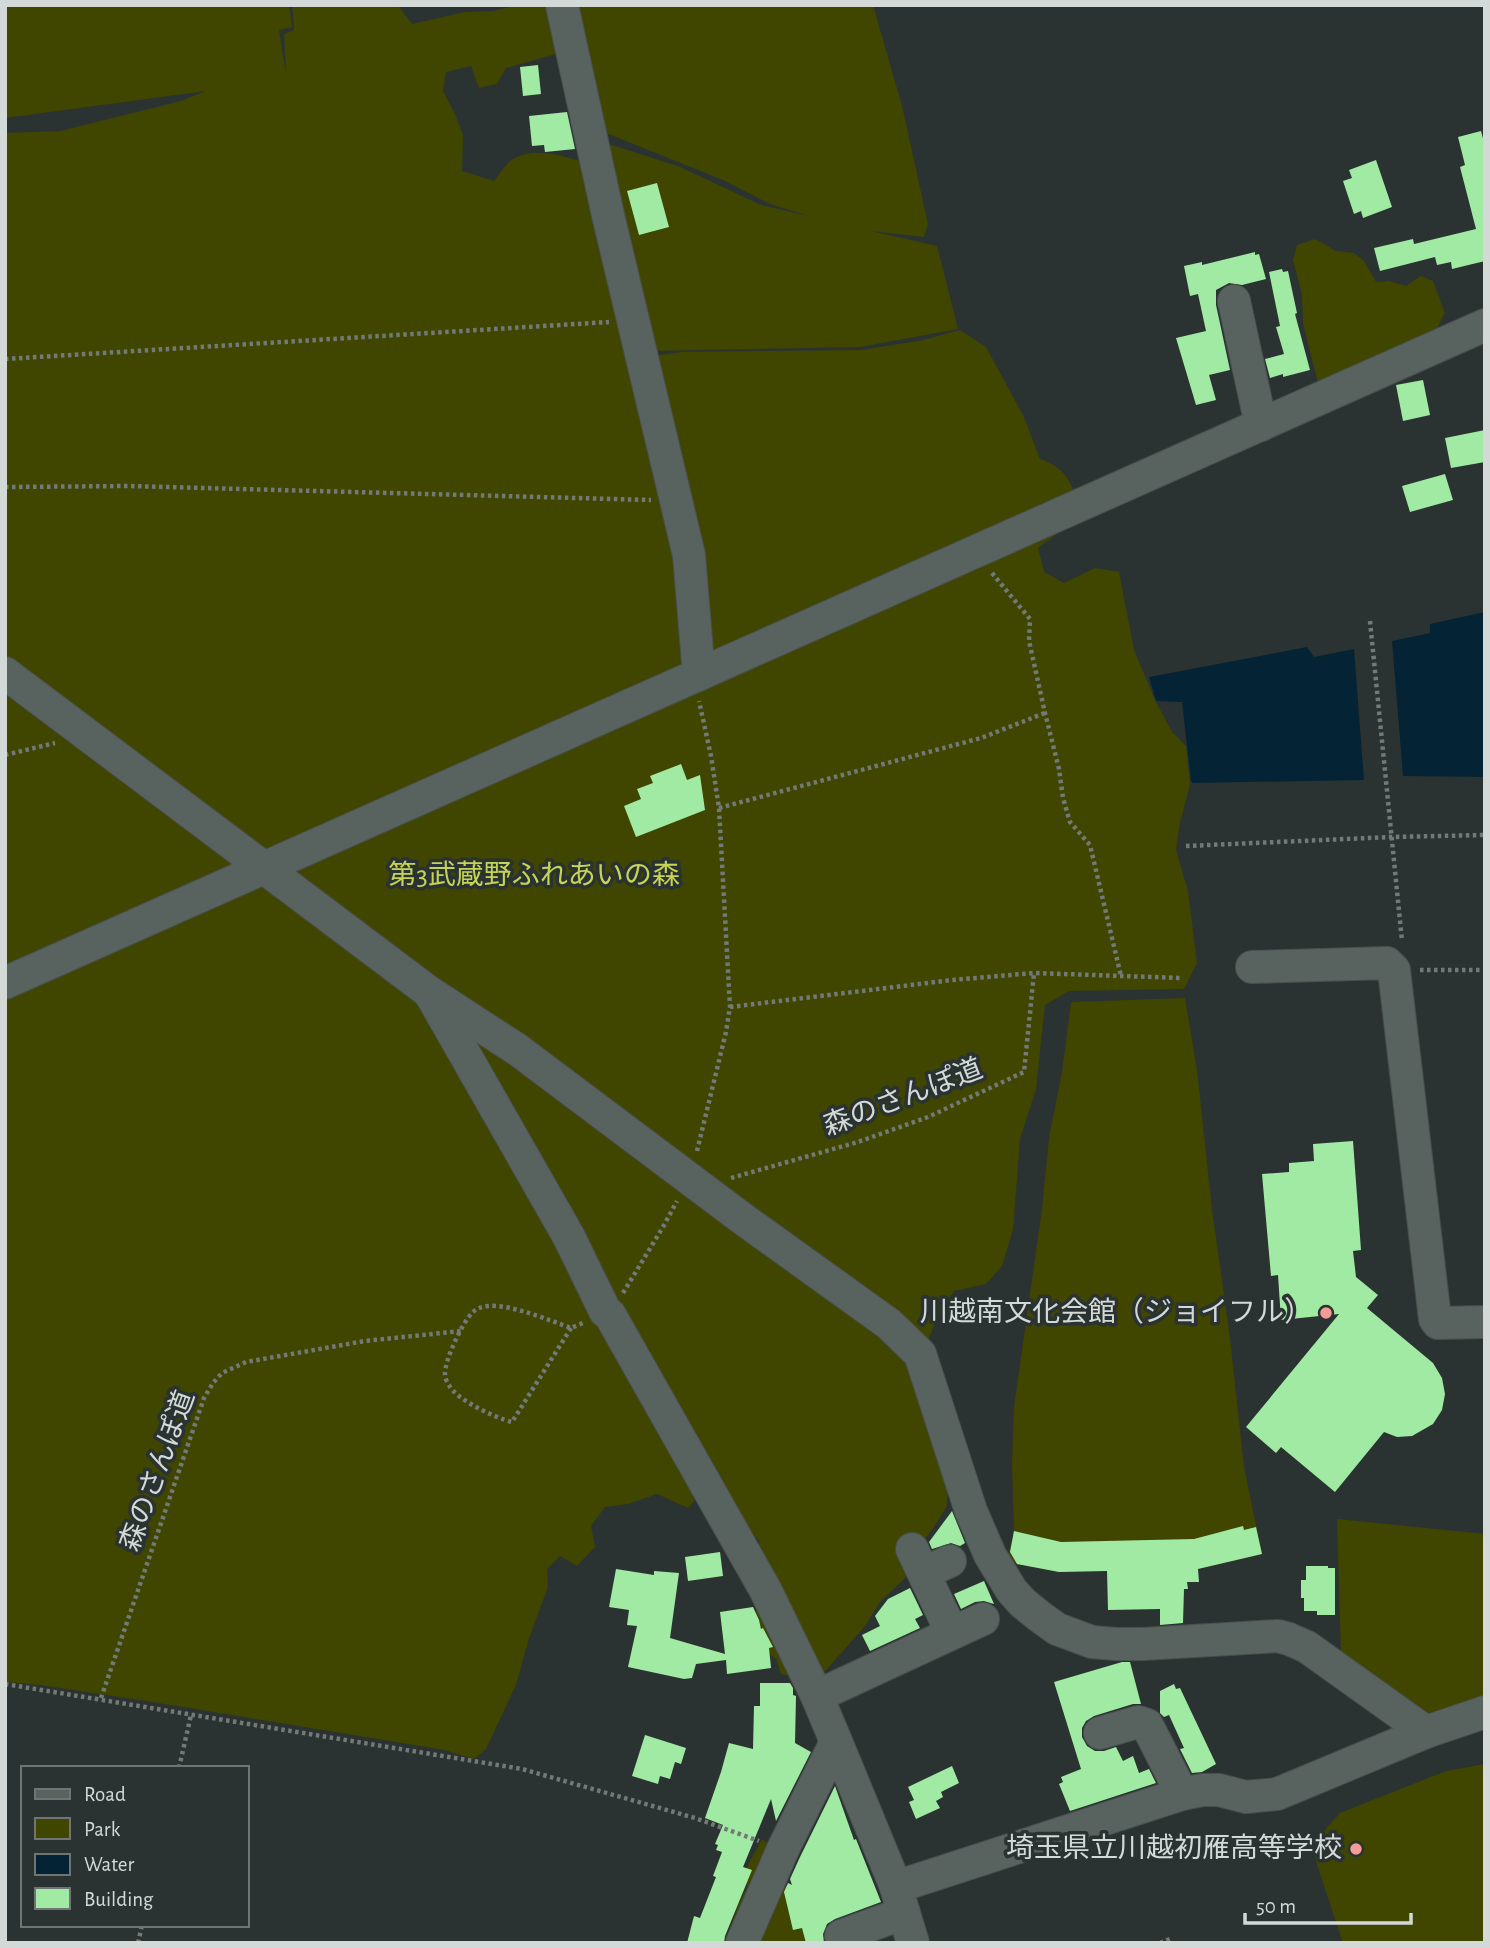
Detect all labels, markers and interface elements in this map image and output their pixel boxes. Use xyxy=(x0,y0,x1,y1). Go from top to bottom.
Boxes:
park label: 第3武蔵野ふれあいの森 xyxy=(388,860,680,890)
street label: 森のさんぽ道 xyxy=(818,1052,986,1141)
place label: 川越南文化会館（ジョイフル） xyxy=(920,1297,1312,1327)
marker: 川越南文化会館（ジョイフル） xyxy=(1318,1305,1334,1321)
street label: 森のさんぽ道 xyxy=(113,1386,200,1555)
legend xyxy=(21,1766,248,1927)
text: Road xyxy=(84,1784,126,1805)
text: Park xyxy=(84,1819,121,1840)
place label: 埼玉県立川越初雁高等学校 xyxy=(1006,1833,1342,1863)
marker: 埼玉県立川越初雁高等学校 xyxy=(1348,1841,1364,1857)
text: Water xyxy=(84,1854,134,1875)
scale bar xyxy=(1245,1882,1411,1926)
text: Building xyxy=(84,1889,154,1910)
text: 50 m xyxy=(1256,1896,1296,1917)

